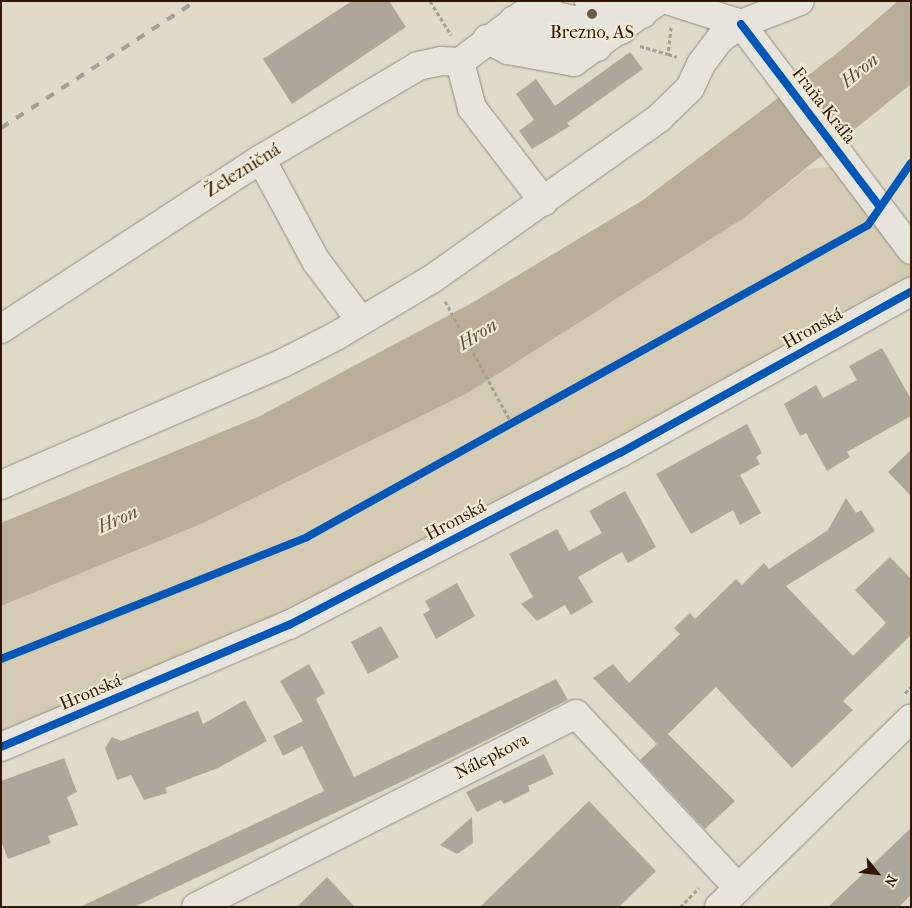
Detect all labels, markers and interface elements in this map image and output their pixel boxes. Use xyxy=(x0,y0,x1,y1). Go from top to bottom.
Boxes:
marker: Brezno, AS xyxy=(586,8,598,20)
place label: Brezno, AS xyxy=(550,22,634,44)
water label: Hron xyxy=(837,49,883,93)
street label: Fraňa Kráľa xyxy=(786,63,860,149)
street label: Železničná xyxy=(201,139,285,203)
street label: Hronská xyxy=(779,304,847,354)
water label: Hron xyxy=(454,314,502,356)
street label: Hronská xyxy=(422,496,490,546)
water label: Hron xyxy=(94,501,142,539)
street label: Hronská xyxy=(57,670,125,716)
street label: Nálepkova xyxy=(452,729,532,785)
north arrow xyxy=(852,848,902,898)
text: N xyxy=(881,872,901,889)

